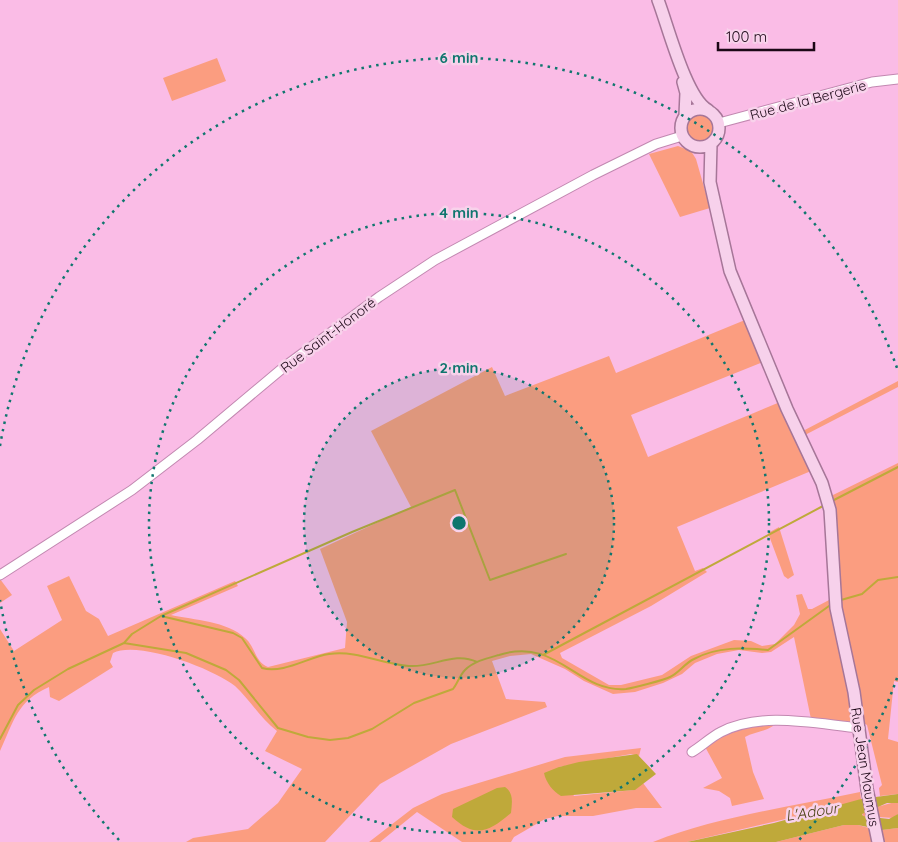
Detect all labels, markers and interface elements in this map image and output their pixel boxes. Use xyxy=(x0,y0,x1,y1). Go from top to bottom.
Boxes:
scale bar xyxy=(718,20,814,52)
text: 100 m xyxy=(726,27,767,46)
text: 6 min xyxy=(440,48,478,67)
street label: Rue de la Bergerie xyxy=(748,76,868,124)
text: 4 min xyxy=(439,203,479,222)
street label: Rue Saint-Honoré xyxy=(277,293,379,377)
text: 2 min xyxy=(439,358,479,377)
centre of rings xyxy=(450,514,468,532)
street label: Rue Jean Maumus xyxy=(847,706,883,828)
water label: L'Adour xyxy=(784,798,842,825)

